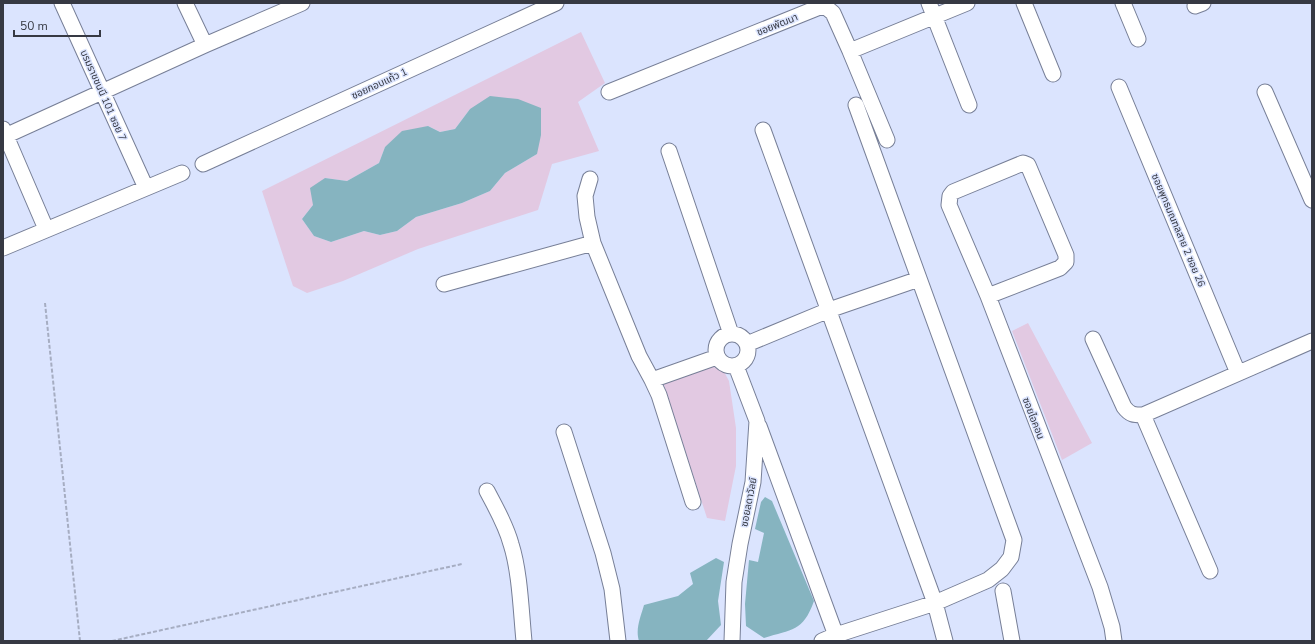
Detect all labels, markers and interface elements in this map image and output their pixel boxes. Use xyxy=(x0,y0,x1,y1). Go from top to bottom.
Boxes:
street label: ซอยพัฒนา xyxy=(755,10,800,40)
scale bar xyxy=(14,12,100,38)
text: 50 m xyxy=(20,18,48,34)
street label: บรมราชชนนี 101 ซอย 7 xyxy=(77,48,129,143)
street label: ซอยกอบแก้ว 1 xyxy=(349,65,410,103)
street label: ซอยพุทธมณฑลสาย 2 ซอย 26 xyxy=(1148,172,1208,289)
street label: ซอยไอคอน xyxy=(1019,395,1047,441)
street label: ซอยลดาวัลย์ xyxy=(737,476,761,528)

